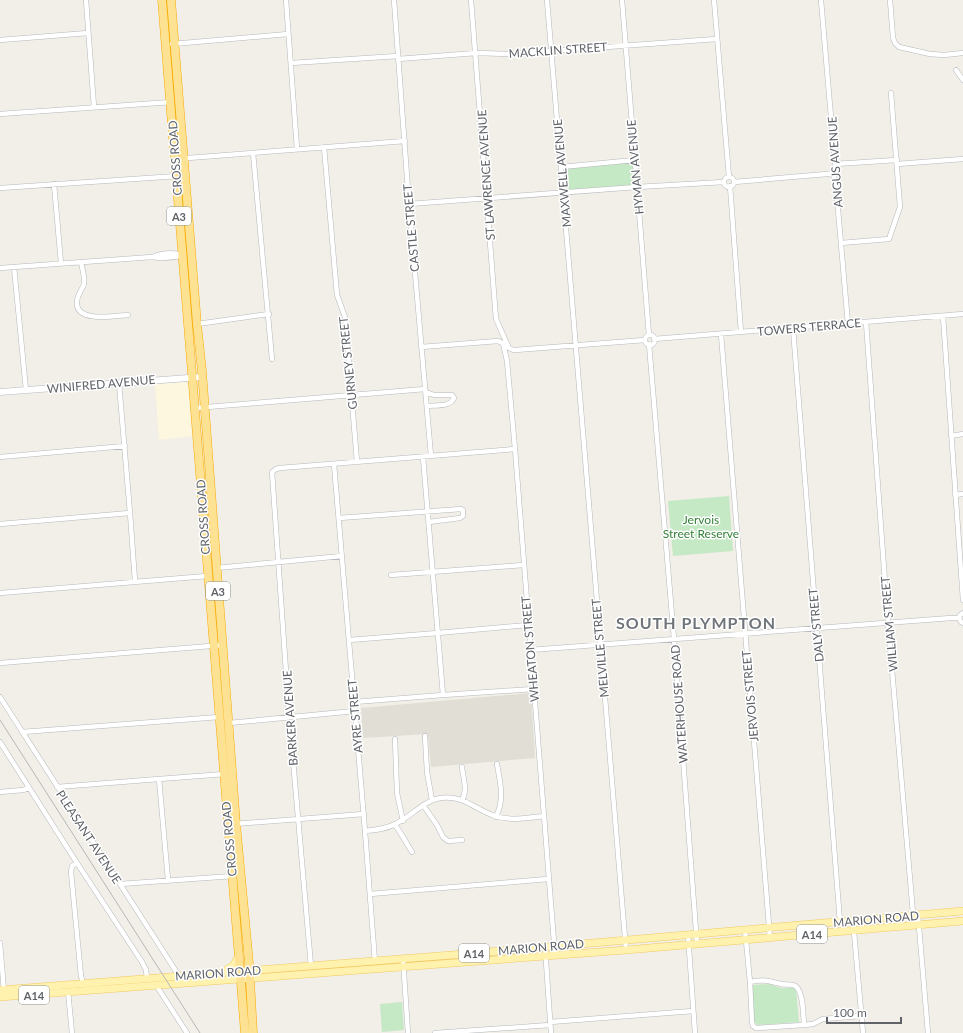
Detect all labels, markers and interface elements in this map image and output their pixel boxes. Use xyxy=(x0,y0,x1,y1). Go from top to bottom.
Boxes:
street label: MACKLIN STREET xyxy=(508,39,608,61)
street label: ST LAWRENCE AVENUE xyxy=(474,109,498,241)
street label: ANGUS AVENUE xyxy=(824,116,846,208)
street label: MAXWELL AVENUE xyxy=(550,118,574,228)
street label: HYMAN AVENUE xyxy=(623,119,647,215)
street label: CROSS ROAD xyxy=(165,120,185,196)
street label: CASTLE STREET xyxy=(400,184,422,272)
road number: A3 xyxy=(167,207,191,225)
street label: TOWERS TERRACE xyxy=(756,315,862,339)
street label: GURNEY STREET xyxy=(336,316,360,410)
street label: WINIFRED AVENUE xyxy=(46,372,156,396)
street label: CROSS ROAD xyxy=(193,479,213,555)
park label: Jervois Street Reserve xyxy=(663,512,739,541)
street label: WILLIAM STREET xyxy=(877,576,901,672)
road number: A3 xyxy=(206,582,230,600)
street label: DALY STREET xyxy=(805,587,827,663)
street label: WHEATON STREET xyxy=(518,595,542,703)
street label: MELVILLE STREET xyxy=(588,598,612,698)
district label: SOUTH PLYMPTON xyxy=(616,613,776,632)
street label: WATERHOUSE ROAD xyxy=(667,644,691,764)
street label: JERVOIS STREET xyxy=(739,650,761,742)
street label: BARKER AVENUE xyxy=(279,670,301,766)
street label: AYRE STREET xyxy=(344,678,366,754)
street label: PLEASANT AVENUE xyxy=(53,787,125,887)
street label: CROSS ROAD xyxy=(218,801,240,877)
street label: MARION ROAD xyxy=(832,908,920,930)
road number: A14 xyxy=(797,925,827,943)
street label: MARION ROAD xyxy=(497,936,585,958)
road number: A14 xyxy=(459,944,489,962)
street label: MARION ROAD xyxy=(175,963,261,983)
road number: A14 xyxy=(19,986,49,1004)
scale bar xyxy=(827,999,901,1025)
text: 100 m xyxy=(833,1005,867,1020)

